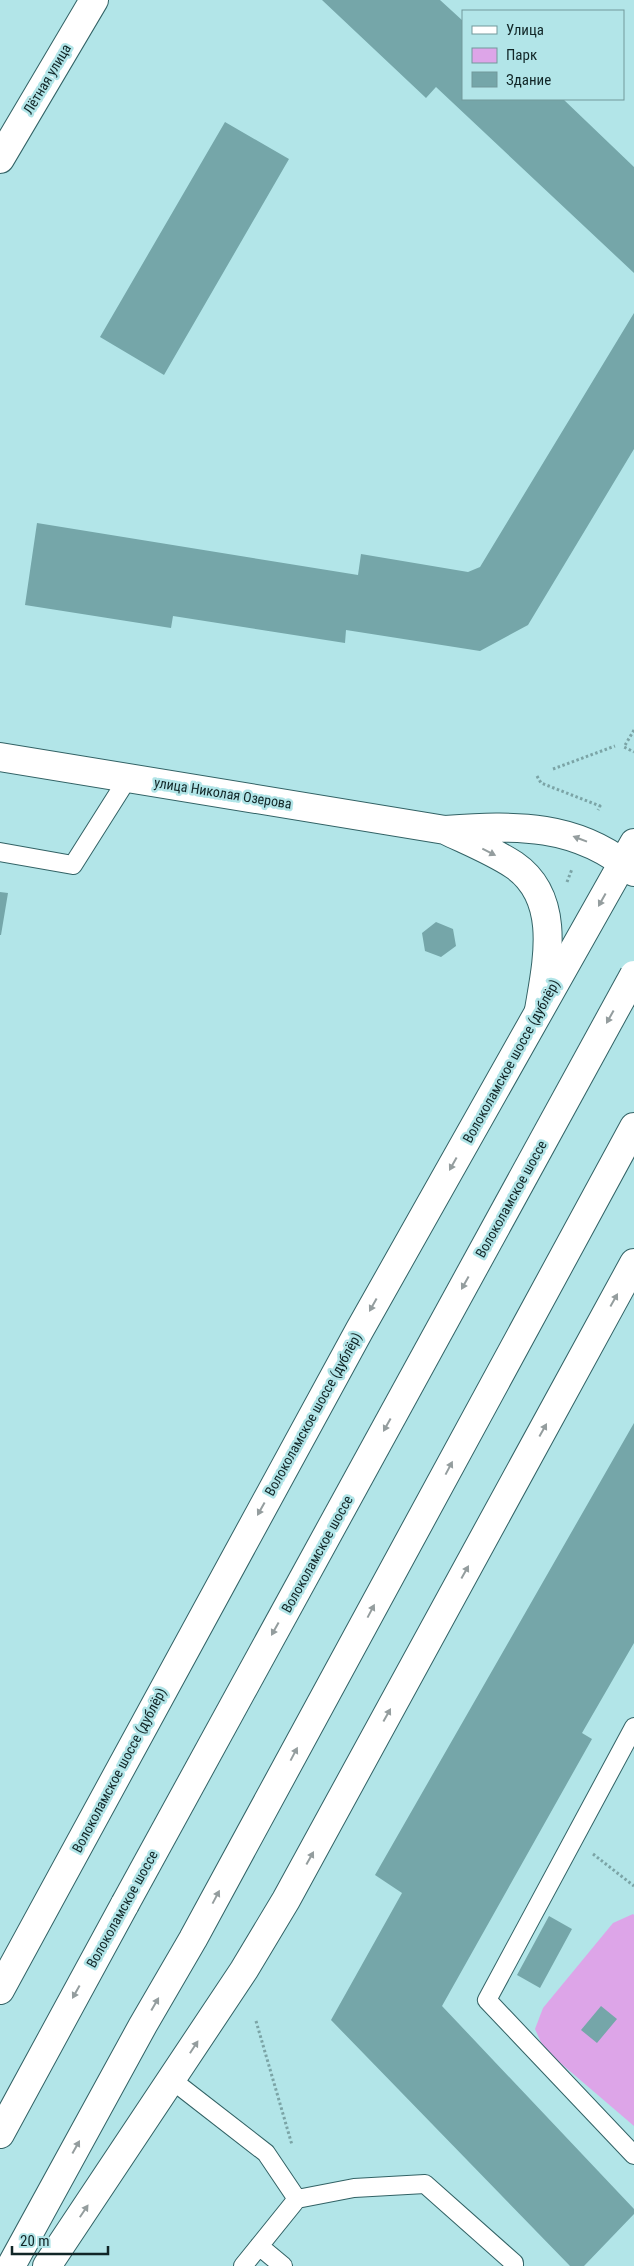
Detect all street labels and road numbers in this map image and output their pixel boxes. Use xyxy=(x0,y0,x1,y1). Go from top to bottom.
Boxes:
street label: Лётная улица xyxy=(20,41,74,117)
street label: улица Николая Озерова xyxy=(153,774,293,812)
street label: Волоколамское шоссе (дублёр) xyxy=(459,977,564,1146)
street label: Волоколамское шоссе xyxy=(472,1137,550,1260)
street label: Волоколамское шоссе (дублёр) xyxy=(261,1330,366,1499)
street label: Волоколамское шоссе xyxy=(278,1492,356,1615)
street label: Волоколамское шоссе (дублёр) xyxy=(69,1685,170,1856)
street label: Волоколамское шоссе xyxy=(83,1847,161,1970)

